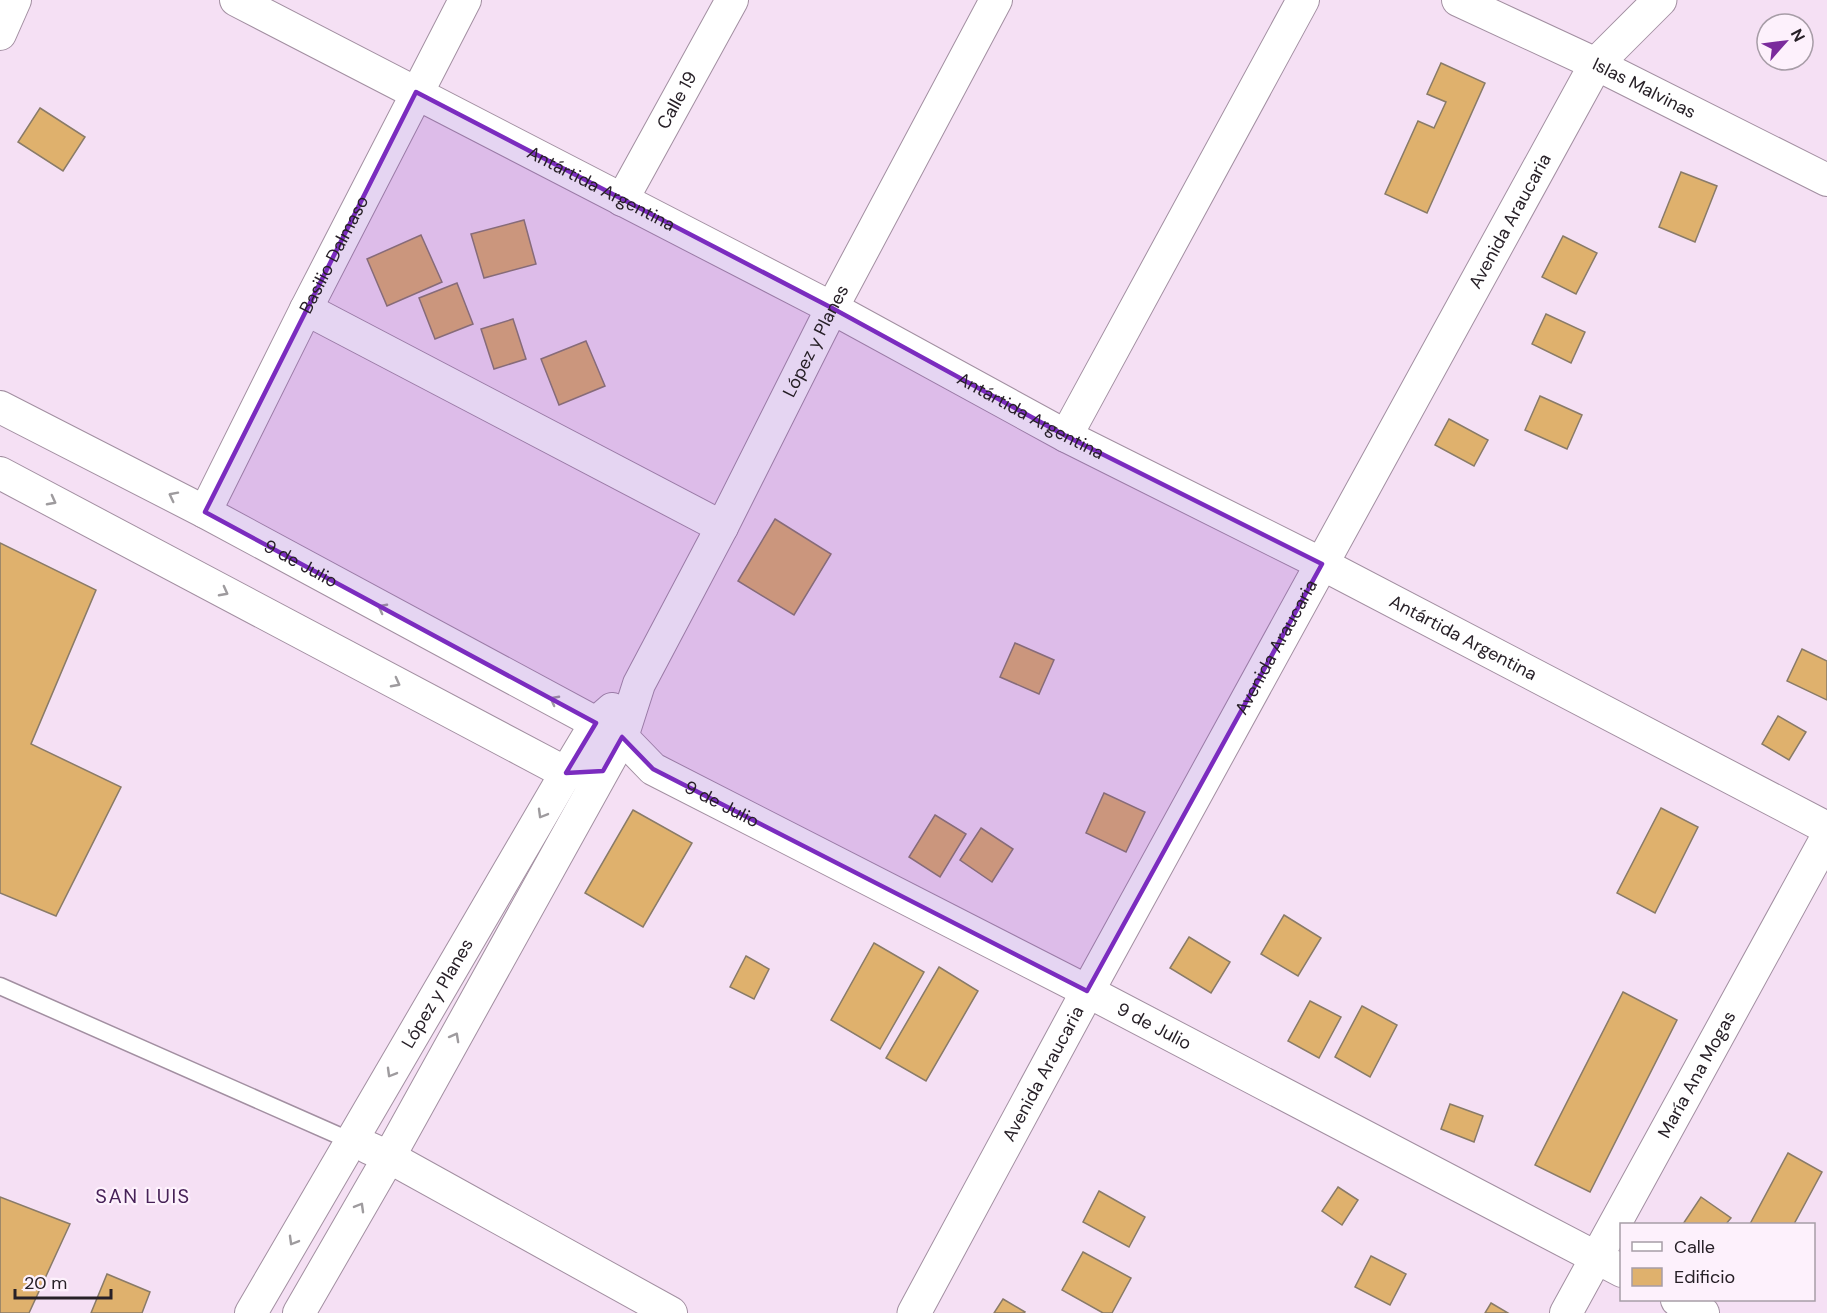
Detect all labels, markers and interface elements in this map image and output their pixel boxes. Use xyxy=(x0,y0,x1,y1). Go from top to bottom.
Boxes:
north arrow xyxy=(1755,12,1815,72)
text: N xyxy=(1786,25,1810,45)
street label: Islas Malvinas xyxy=(1589,52,1700,124)
street label: Calle 19 xyxy=(651,67,703,133)
street label: Antártida Argentina xyxy=(523,141,679,237)
street label: Avenida Araucaria xyxy=(1463,149,1557,293)
street label: Basilio Dalmaso xyxy=(294,191,374,318)
street label: López y Planes xyxy=(777,280,854,401)
street label: Antártida Argentina xyxy=(953,367,1108,465)
one-way arrow xyxy=(169,492,180,503)
one-way arrow xyxy=(45,494,56,505)
street label: 9 de Julio xyxy=(259,534,342,593)
street label: Avenida Araucaria xyxy=(1229,575,1323,719)
one-way arrow xyxy=(218,585,228,596)
street label: Antártida Argentina xyxy=(1385,589,1541,686)
one-way arrow xyxy=(378,604,389,615)
one-way arrow xyxy=(390,676,401,687)
one-way arrow xyxy=(550,696,560,707)
street label: 9 de Julio xyxy=(680,775,763,833)
one-way arrow xyxy=(538,808,550,818)
street label: López y Planes xyxy=(396,934,479,1053)
street label: 9 de Julio xyxy=(1113,997,1196,1056)
street label: Avenida Araucaria xyxy=(997,1002,1089,1146)
street label: María Ana Mogas xyxy=(1652,1007,1741,1142)
one-way arrow xyxy=(448,1033,459,1044)
one-way arrow xyxy=(387,1067,398,1077)
district label: SAN LUIS xyxy=(95,1183,191,1209)
one-way arrow xyxy=(352,1203,364,1214)
legend xyxy=(1620,1223,1815,1301)
one-way arrow xyxy=(288,1235,300,1245)
text: Calle xyxy=(1674,1235,1715,1259)
scale bar xyxy=(15,1262,111,1300)
text: Edificio xyxy=(1674,1265,1735,1289)
text: 20 m xyxy=(24,1271,67,1295)

